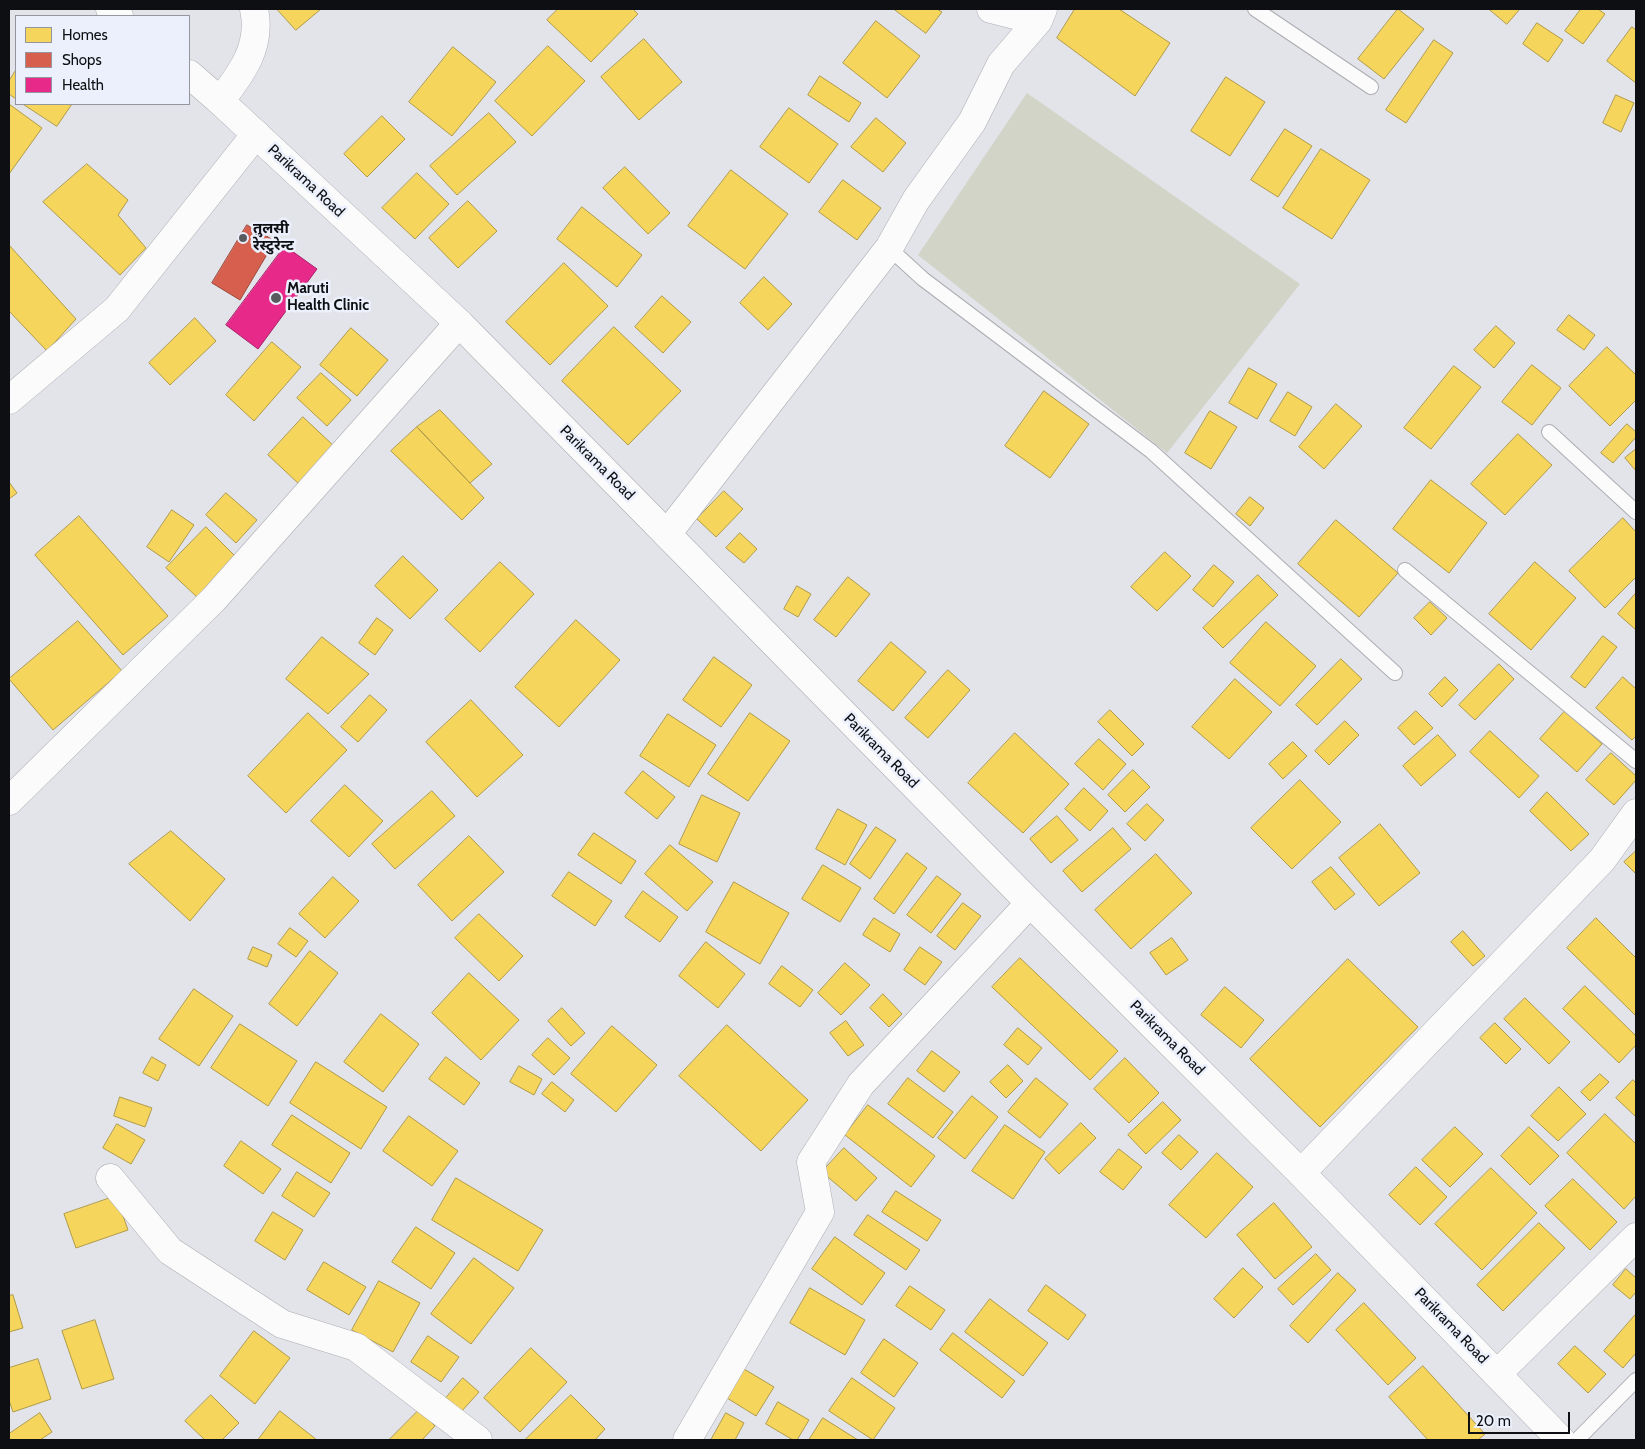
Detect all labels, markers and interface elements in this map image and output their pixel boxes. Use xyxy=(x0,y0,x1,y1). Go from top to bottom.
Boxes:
legend xyxy=(15,15,190,105)
text: Homes xyxy=(62,26,108,44)
text: Shops xyxy=(62,51,102,69)
text: Health xyxy=(62,76,104,94)
street label: Parikrama Road xyxy=(264,141,348,221)
place label: तुलसी रेस्टुरेन्ट xyxy=(253,220,294,255)
marker: तुलसी रेस्टुरेन्ट xyxy=(237,232,249,244)
place label: Maruti Health Clinic xyxy=(287,280,369,315)
marker: Maruti Health Clinic xyxy=(269,291,283,305)
street label: Parikrama Road xyxy=(556,422,638,504)
street label: Parikrama Road xyxy=(840,710,922,792)
street label: Parikrama Road xyxy=(1126,997,1208,1079)
street label: Parikrama Road xyxy=(1410,1284,1492,1368)
scale bar xyxy=(1470,1402,1572,1434)
text: 20 m xyxy=(1476,1412,1511,1430)

